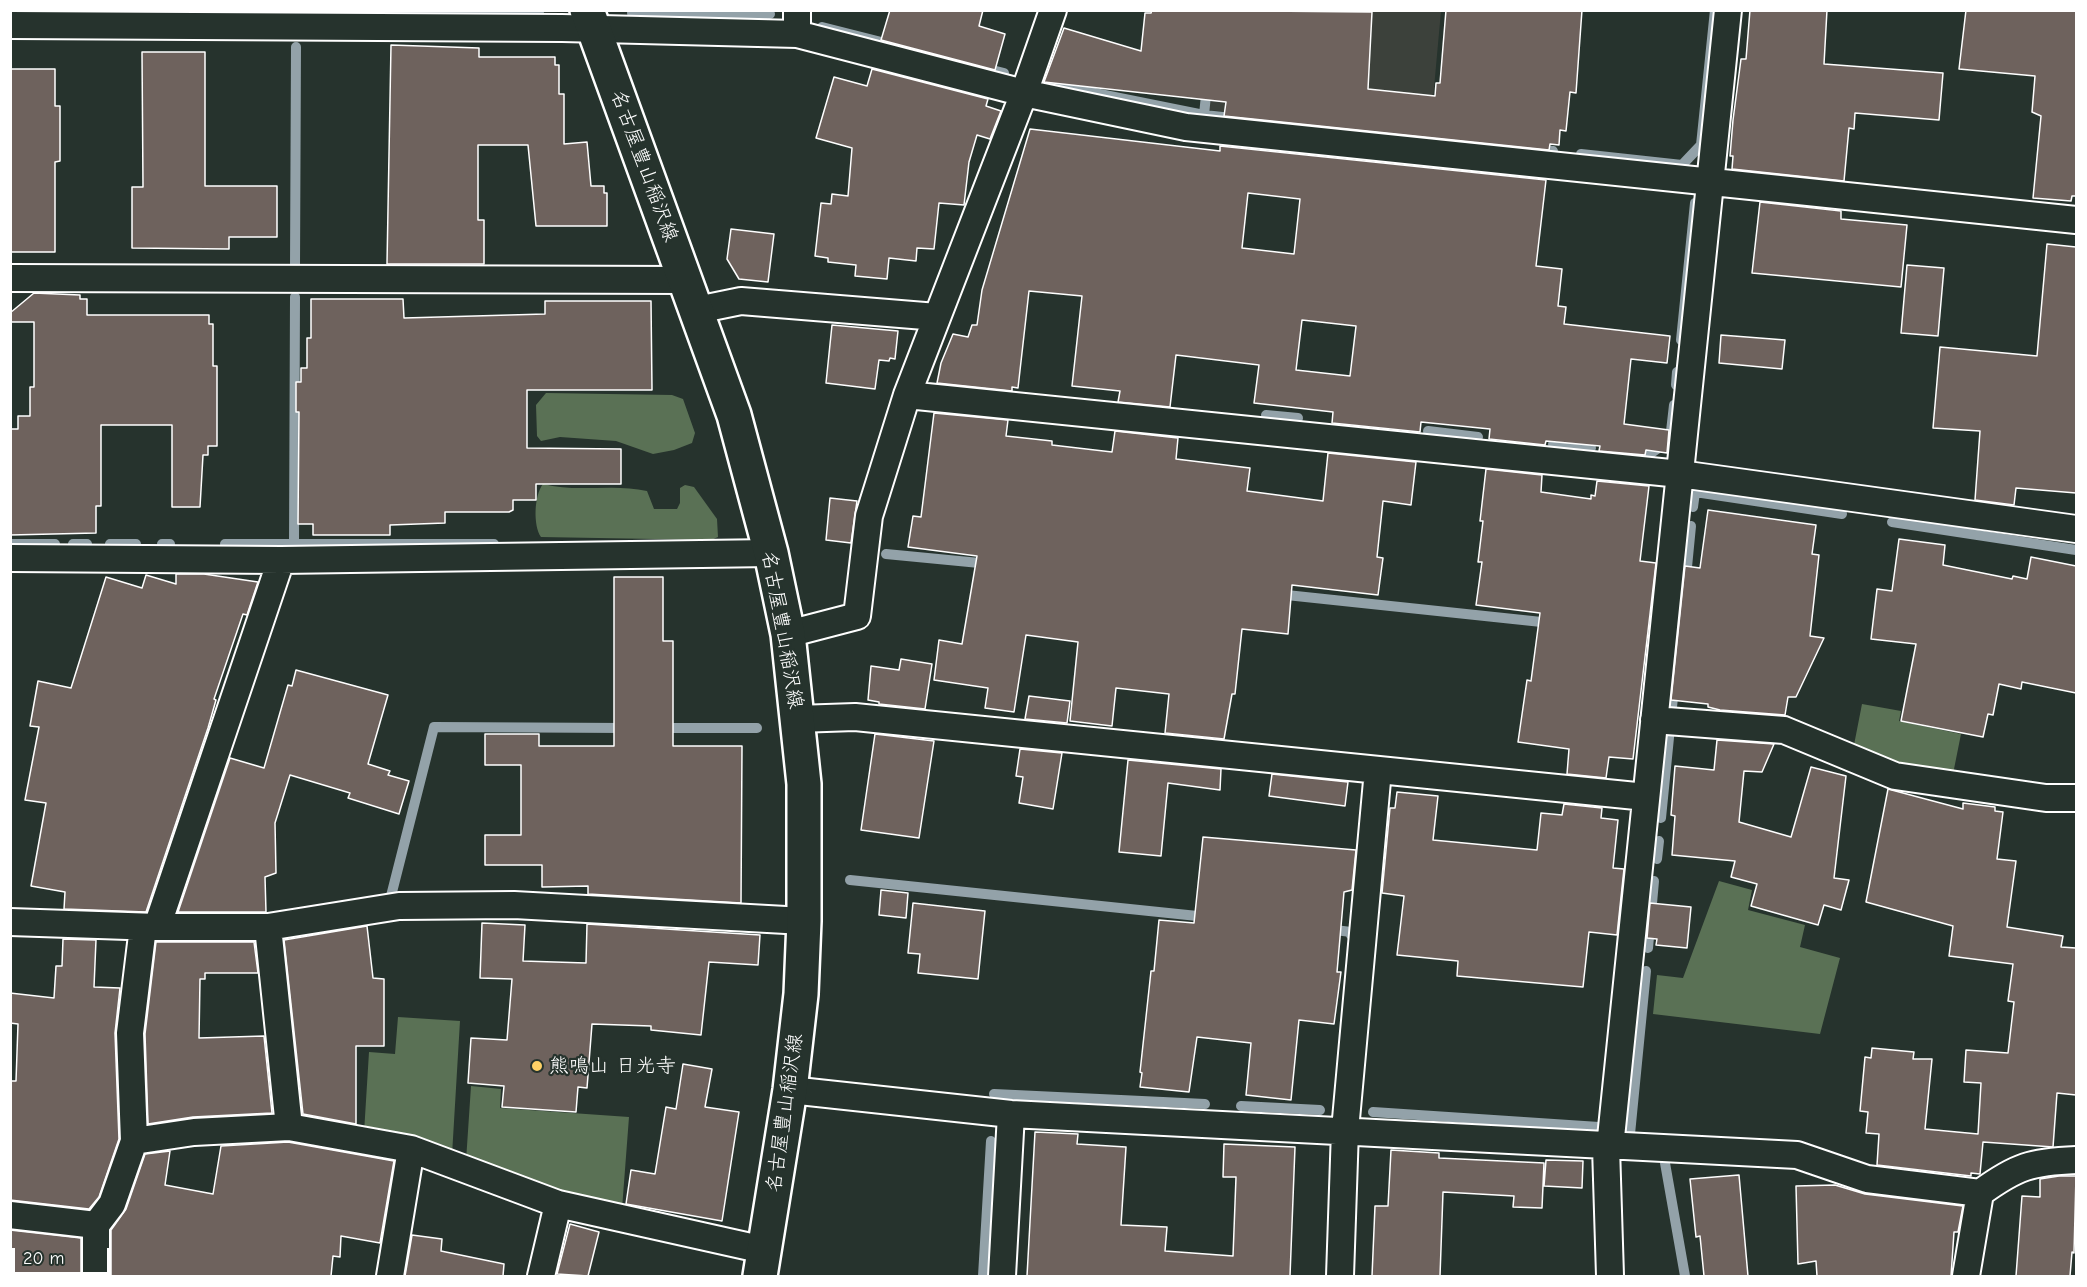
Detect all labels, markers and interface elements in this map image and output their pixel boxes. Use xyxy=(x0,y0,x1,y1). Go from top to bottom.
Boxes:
street label: 名古屋豊山稲沢線 xyxy=(605,87,683,245)
street label: 名古屋豊山稲沢線 xyxy=(756,549,808,711)
street label: 名古屋豊山稲沢線 xyxy=(762,1032,808,1194)
place label: 熊鳴山 日光寺 xyxy=(549,1054,676,1078)
marker: 熊鳴山 日光寺 xyxy=(530,1059,544,1073)
scale bar xyxy=(15,1236,112,1274)
text: 20 m xyxy=(23,1248,64,1269)

